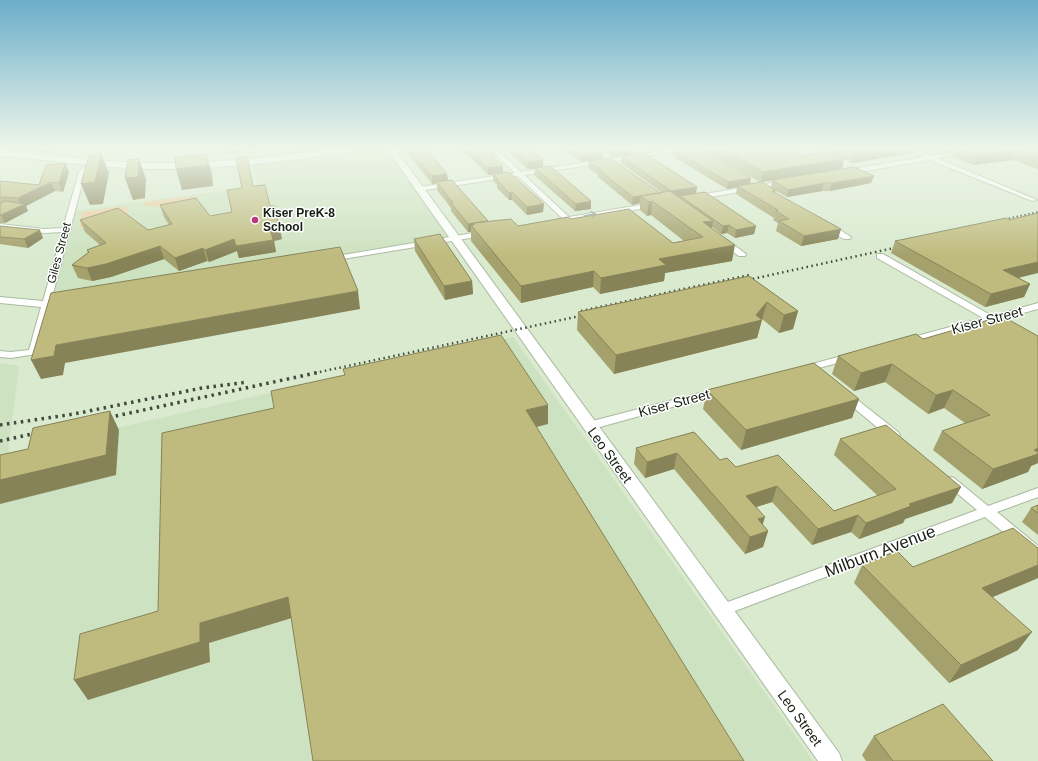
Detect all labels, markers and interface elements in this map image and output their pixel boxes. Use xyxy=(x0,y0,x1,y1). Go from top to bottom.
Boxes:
place label: Kiser PreK-8 School xyxy=(263,206,335,234)
one-way arrow xyxy=(583,211,596,219)
marker: Kiser PreK-8 School xyxy=(250,215,260,225)
street label: Giles Street xyxy=(44,220,74,285)
street label: Kiser Street xyxy=(950,303,1024,337)
street label: Kiser Street xyxy=(637,386,711,420)
street label: Leo Street xyxy=(585,424,636,486)
street label: Milburn Avenue xyxy=(822,522,938,581)
street label: Leo Street xyxy=(775,687,826,749)

